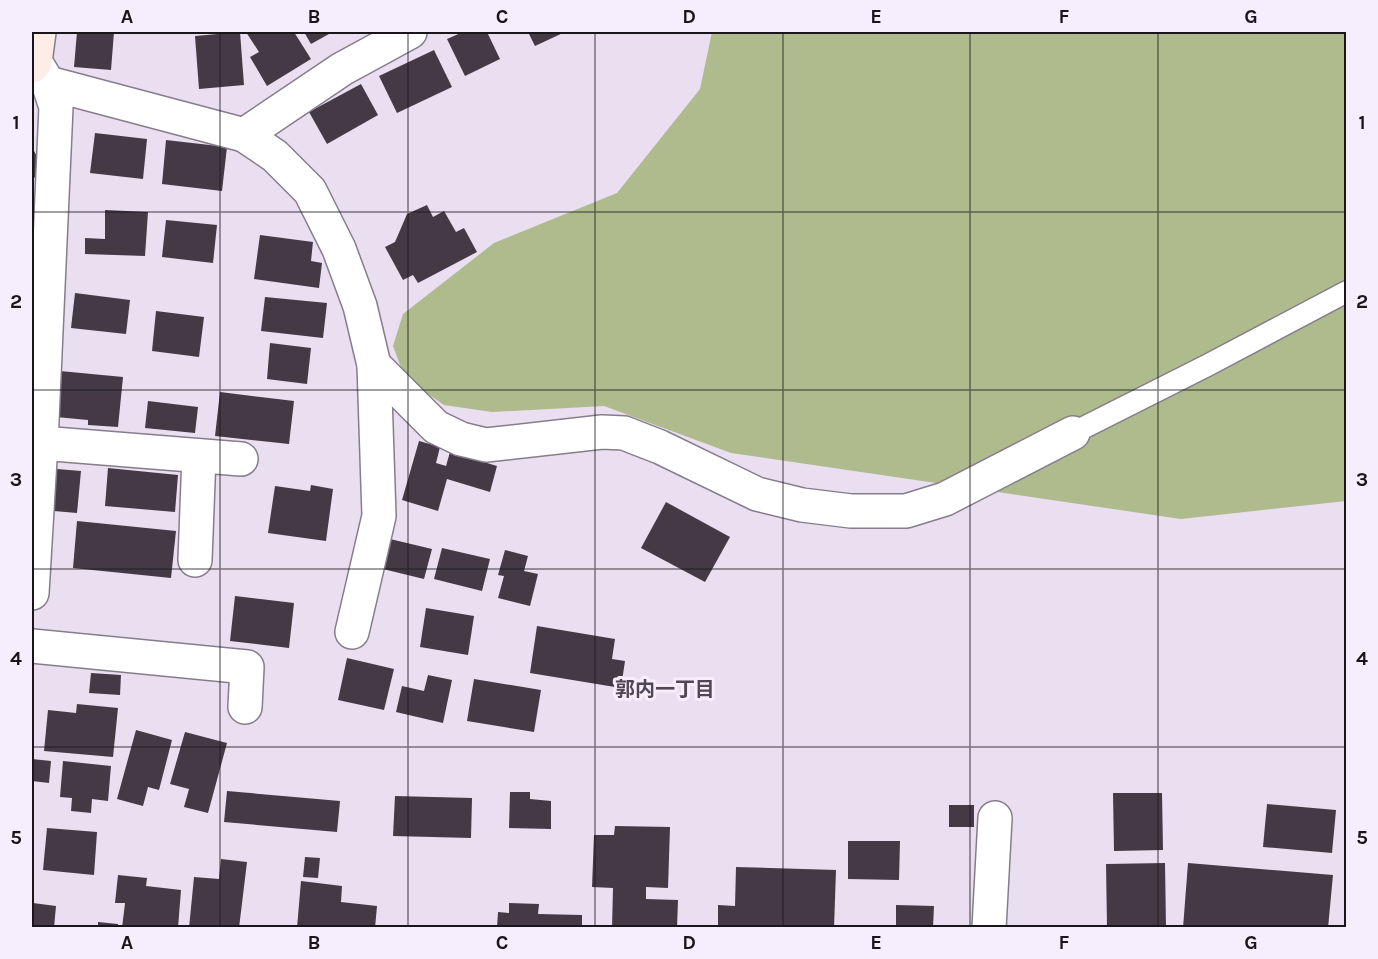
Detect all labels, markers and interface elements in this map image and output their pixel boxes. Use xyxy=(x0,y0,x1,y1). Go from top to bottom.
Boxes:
text: A xyxy=(121,5,134,28)
text: B xyxy=(308,5,320,28)
text: C xyxy=(496,5,508,28)
text: D xyxy=(682,5,696,28)
text: E xyxy=(870,5,882,28)
text: F xyxy=(1059,5,1070,28)
text: G xyxy=(1244,5,1258,28)
text: 1 xyxy=(12,111,20,134)
text: 1 xyxy=(1358,111,1366,134)
text: 2 xyxy=(10,290,22,313)
text: 2 xyxy=(1356,290,1368,313)
text: 3 xyxy=(10,468,22,491)
text: 3 xyxy=(1356,468,1368,491)
text: 4 xyxy=(10,647,22,670)
text: 4 xyxy=(1356,647,1368,670)
district label: 郭内一丁目 xyxy=(615,678,715,701)
text: 5 xyxy=(10,826,22,849)
text: 5 xyxy=(1356,826,1368,849)
text: A xyxy=(121,931,134,954)
text: B xyxy=(308,931,320,954)
text: C xyxy=(496,931,508,954)
text: D xyxy=(682,931,696,954)
text: E xyxy=(870,931,882,954)
text: F xyxy=(1059,931,1070,954)
text: G xyxy=(1244,931,1258,954)

